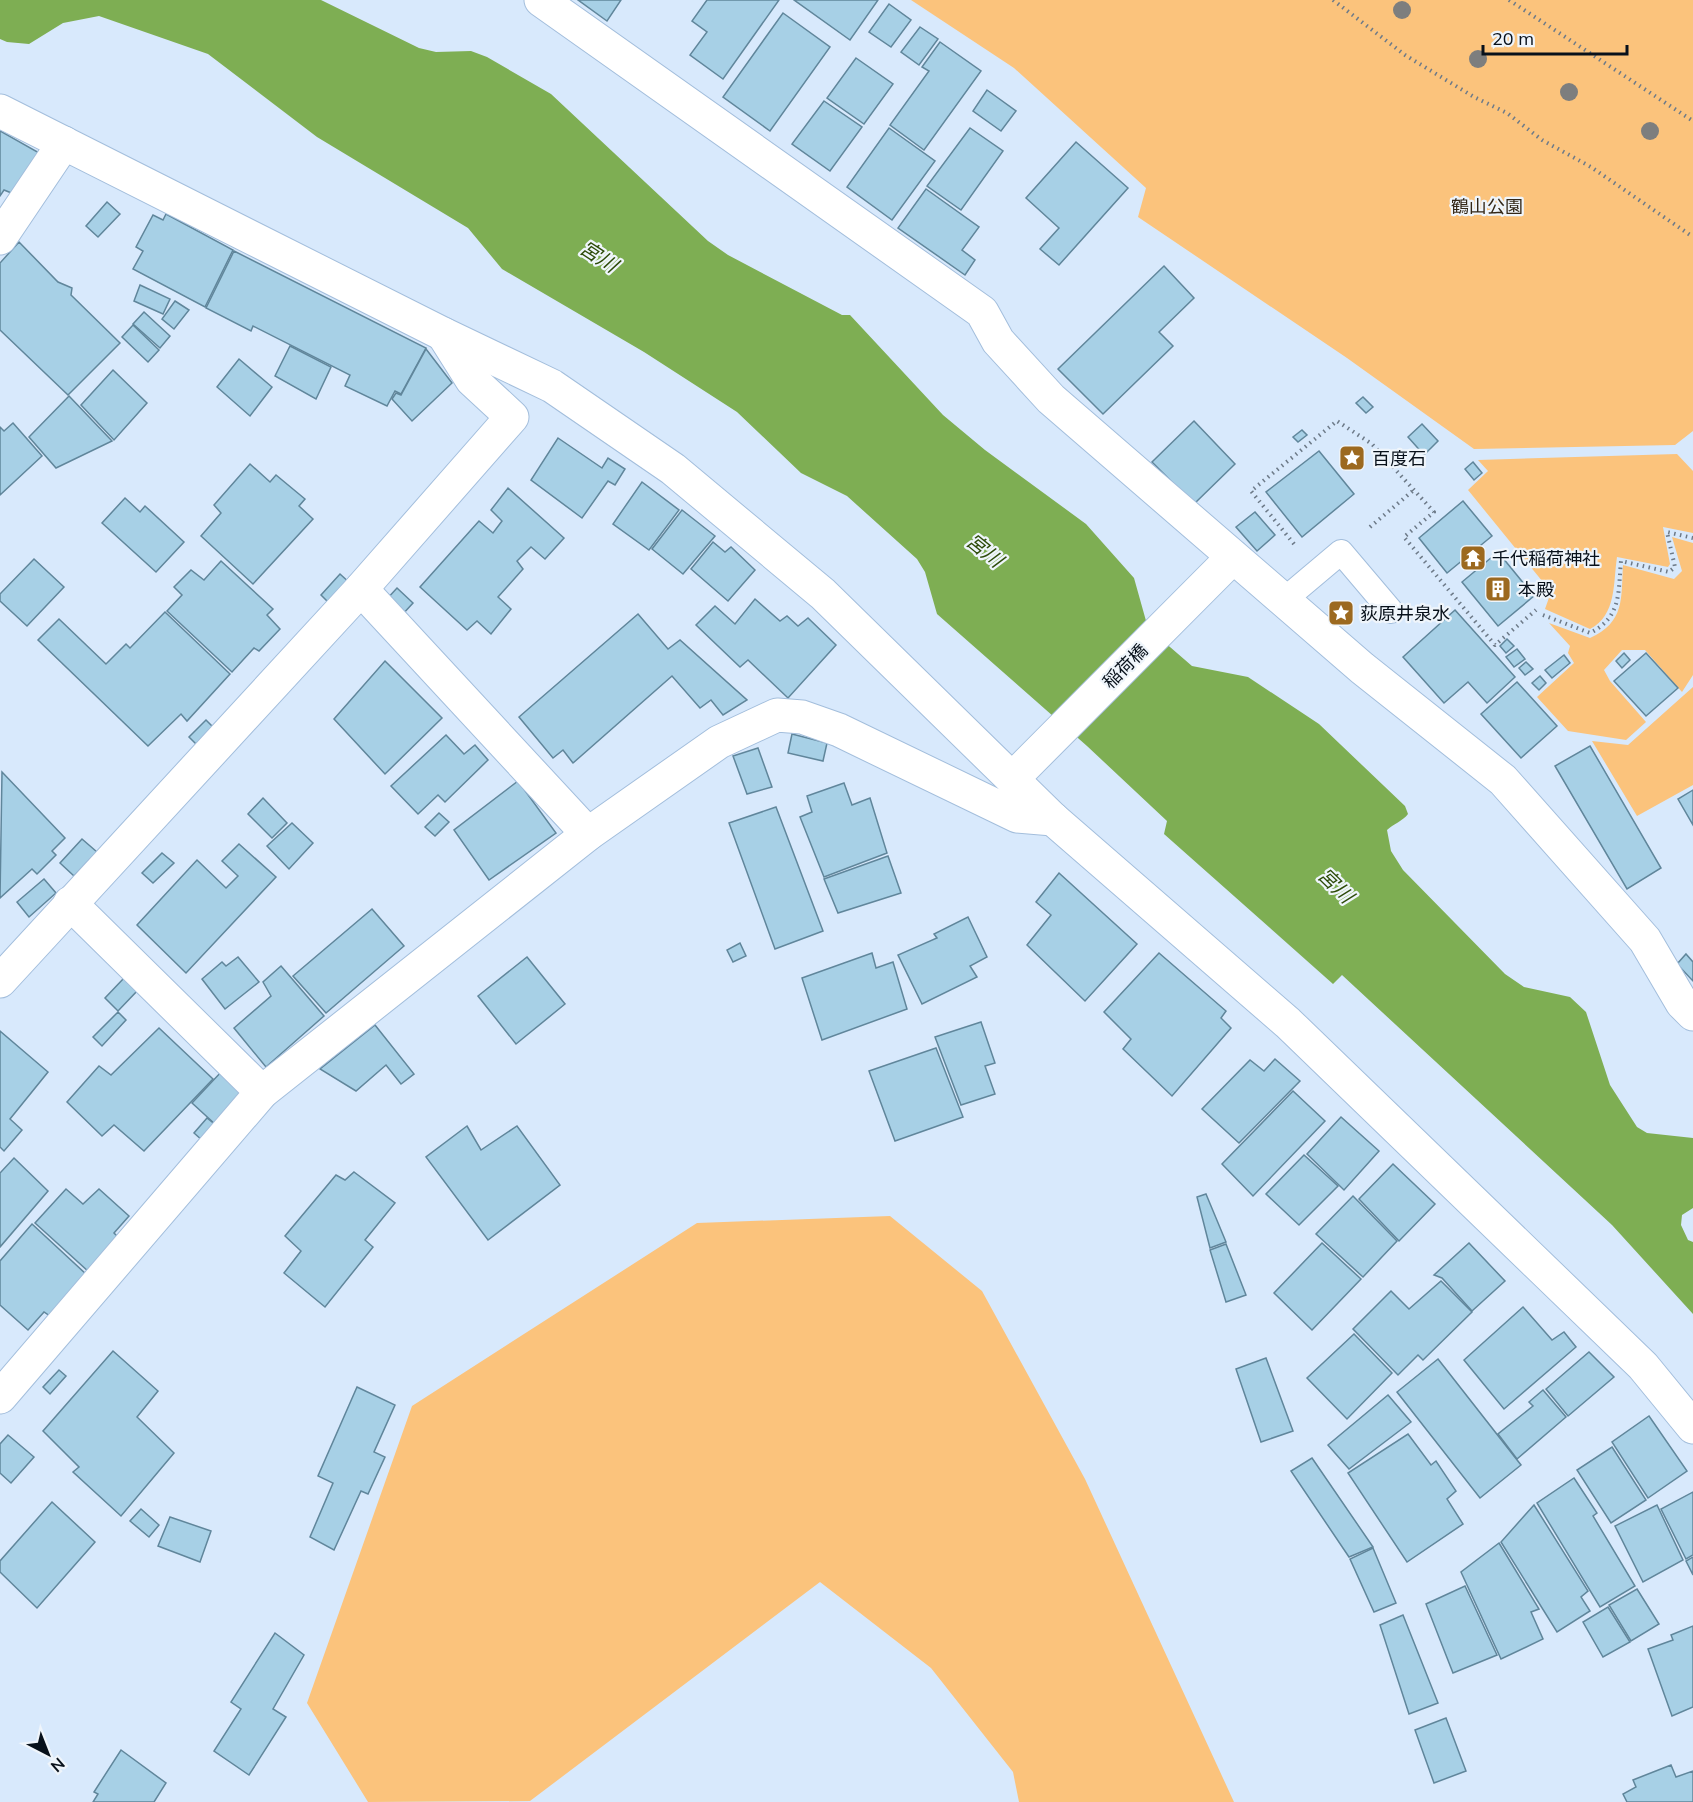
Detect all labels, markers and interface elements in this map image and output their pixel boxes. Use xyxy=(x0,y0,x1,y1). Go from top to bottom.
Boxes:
scale bar xyxy=(1483,18,1627,56)
text: 20 m xyxy=(1492,27,1534,50)
park label: 鶴山公園 xyxy=(1451,195,1523,218)
water label: 宮川 xyxy=(575,235,624,278)
place icon: 百度石 xyxy=(1337,443,1367,473)
place label: 百度石 xyxy=(1372,447,1426,470)
water label: 宮川 xyxy=(962,528,1010,574)
temple icon: 千代稲荷神社 xyxy=(1458,543,1488,573)
place label: 千代稲荷神社 xyxy=(1492,547,1600,570)
building icon: 本殿 xyxy=(1483,574,1513,604)
place label: 本殿 xyxy=(1518,578,1554,601)
place icon: 荻原井泉水 xyxy=(1326,598,1356,628)
place label: 荻原井泉水 xyxy=(1360,602,1450,625)
street label: 稲荷橋 xyxy=(1098,639,1152,693)
water label: 宮川 xyxy=(1313,862,1361,909)
north arrow xyxy=(18,1724,78,1784)
text: N xyxy=(47,1754,69,1777)

